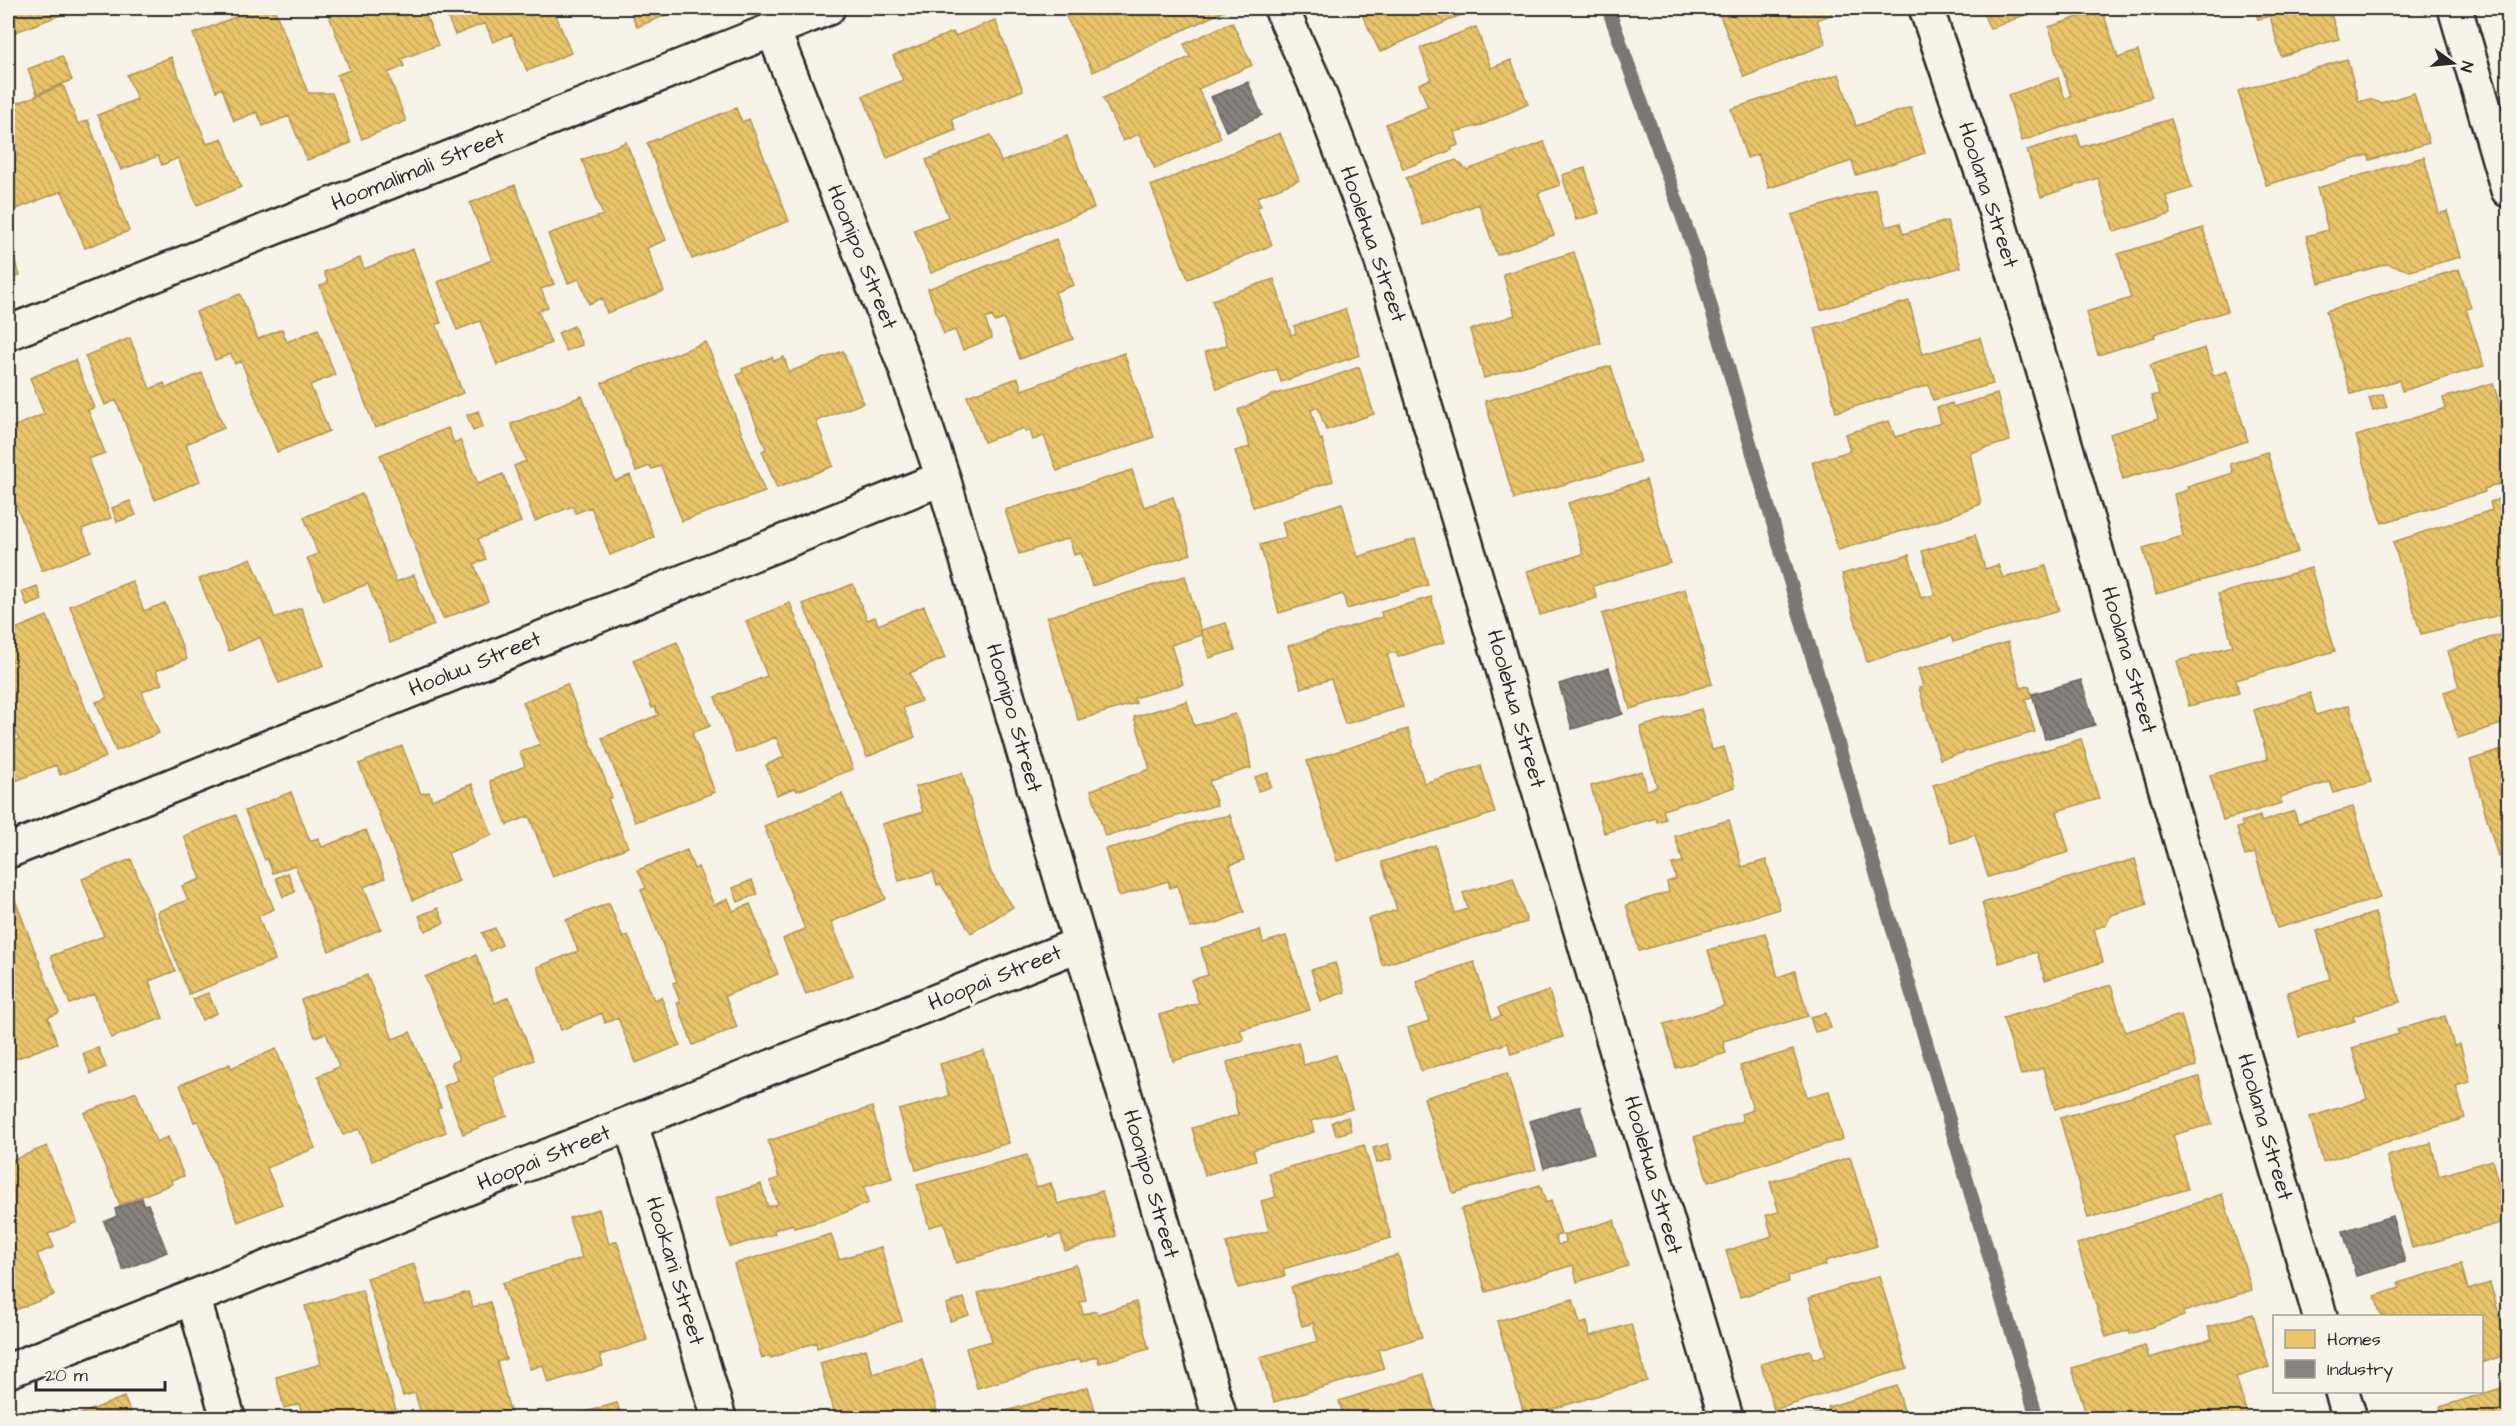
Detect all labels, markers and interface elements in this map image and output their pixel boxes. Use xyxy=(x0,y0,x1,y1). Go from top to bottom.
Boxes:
north arrow xyxy=(2423,33,2483,93)
text: N xyxy=(2455,59,2478,74)
street label: Hoolana Street xyxy=(1950,118,2026,272)
street label: Hoomalimali Street xyxy=(326,121,510,219)
street label: Hoolehua Street xyxy=(1332,162,1414,326)
street label: Hoonipo Street xyxy=(819,180,905,334)
street label: Hoolana Street xyxy=(2093,583,2165,737)
street label: Hooluu Street xyxy=(404,623,546,705)
street label: Hoolehua Street xyxy=(1479,626,1553,792)
street label: Hoonipo Street xyxy=(978,640,1050,796)
street label: Hoopai Street xyxy=(924,937,1067,1019)
street label: Hoolana Street xyxy=(2229,1050,2301,1204)
street label: Hoolehua Street xyxy=(1616,1092,1690,1258)
street label: Hoonipo Street xyxy=(1115,1106,1187,1262)
street label: Hoopai Street xyxy=(473,1117,616,1199)
street label: Hookani Street xyxy=(638,1193,712,1349)
legend xyxy=(2273,1315,2483,1393)
text: Homes xyxy=(2327,1327,2381,1352)
scale bar xyxy=(36,1354,165,1392)
text: Industry xyxy=(2327,1357,2393,1383)
text: 20 m xyxy=(45,1363,88,1388)

